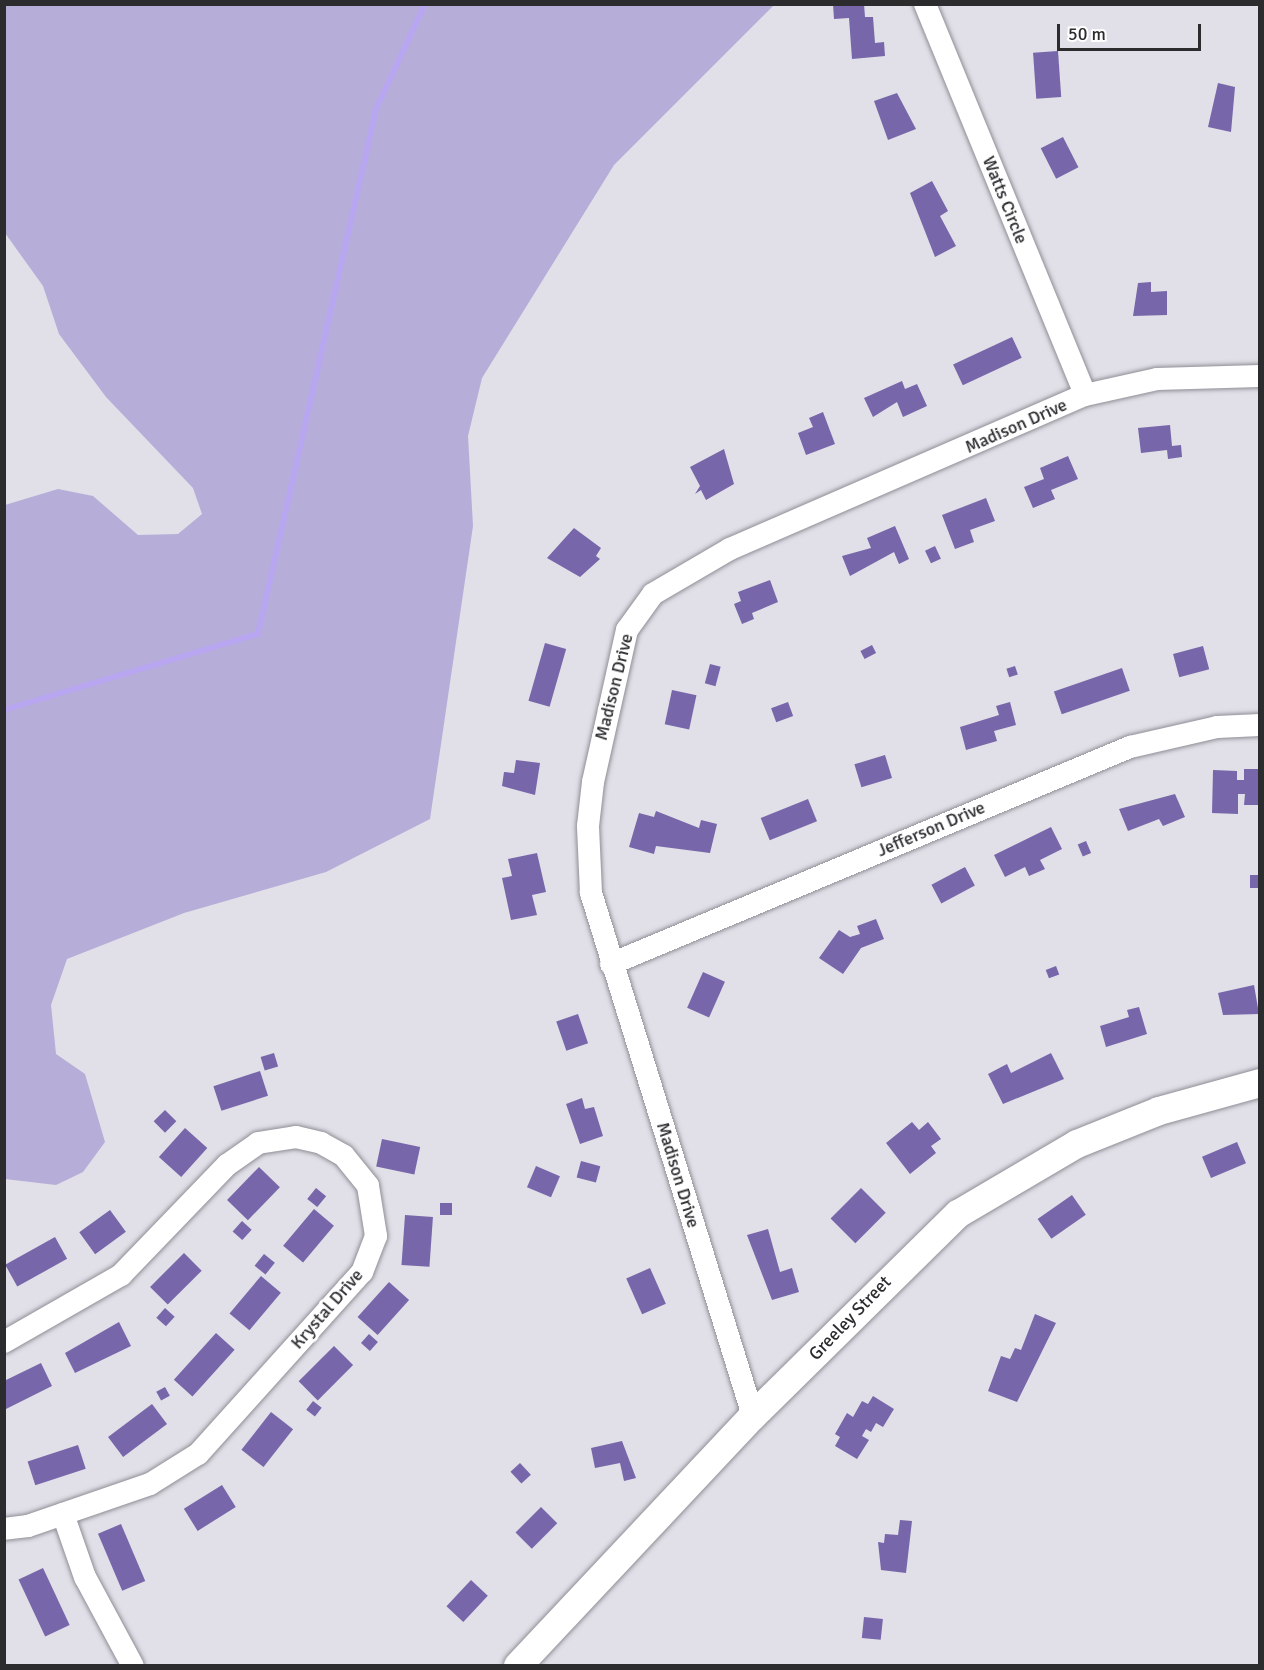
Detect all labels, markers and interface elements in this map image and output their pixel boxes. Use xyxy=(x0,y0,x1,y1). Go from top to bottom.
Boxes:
scale bar xyxy=(1060,12,1204,50)
text: 50 m xyxy=(1068,23,1106,45)
street label: Watts Circle xyxy=(978,153,1032,247)
street label: Madison Drive xyxy=(962,394,1070,458)
street label: Madison Drive xyxy=(590,631,638,743)
street label: Jefferson Drive xyxy=(874,797,988,861)
street label: Madison Drive xyxy=(652,1120,704,1230)
street label: Krystal Drive xyxy=(286,1265,368,1353)
street label: Greeley Street xyxy=(804,1271,896,1365)

